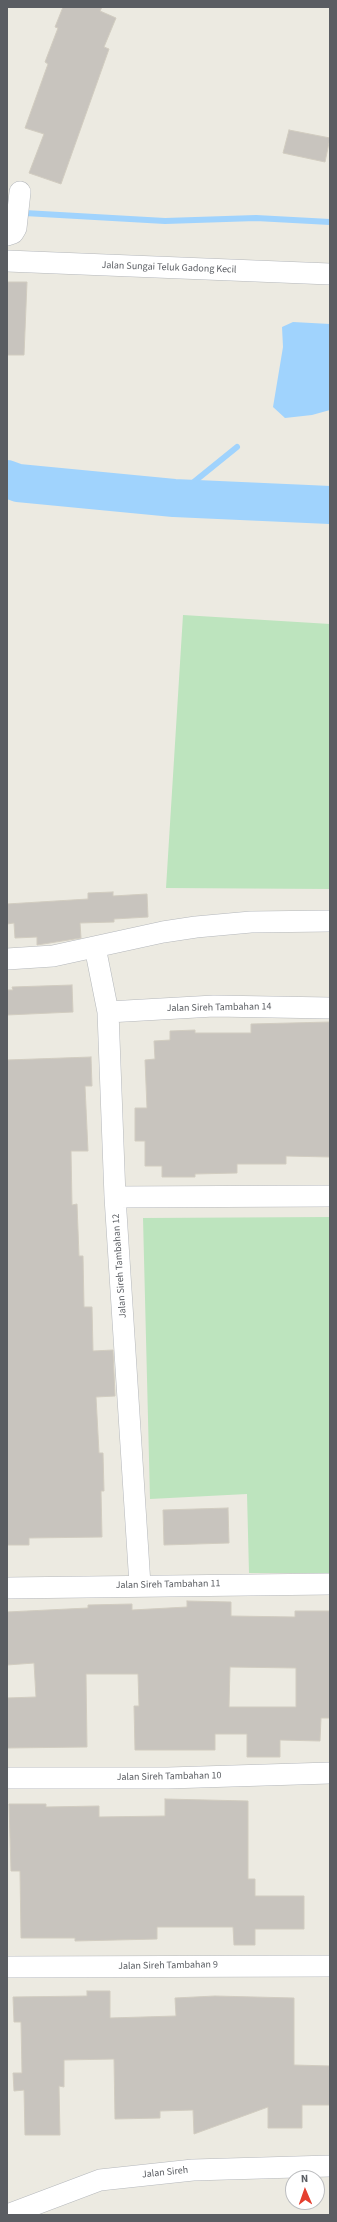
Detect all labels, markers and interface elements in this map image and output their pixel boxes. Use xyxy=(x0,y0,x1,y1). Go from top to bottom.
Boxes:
street label: Jalan Sungai Teluk Gadong Kecil xyxy=(101,260,237,276)
street label: Jalan Sireh Tambahan 14 xyxy=(167,1001,271,1015)
street label: Jalan Sireh Tambahan 12 xyxy=(110,1213,130,1319)
street label: Jalan Sireh Tambahan 11 xyxy=(116,1578,220,1592)
street label: Jalan Sireh Tambahan 10 xyxy=(117,1770,221,1784)
street label: Jalan Sireh Tambahan 9 xyxy=(118,1959,218,1973)
street label: Jalan Sireh xyxy=(141,2165,189,2181)
north arrow xyxy=(285,2170,325,2210)
text: N xyxy=(301,2171,309,2186)

